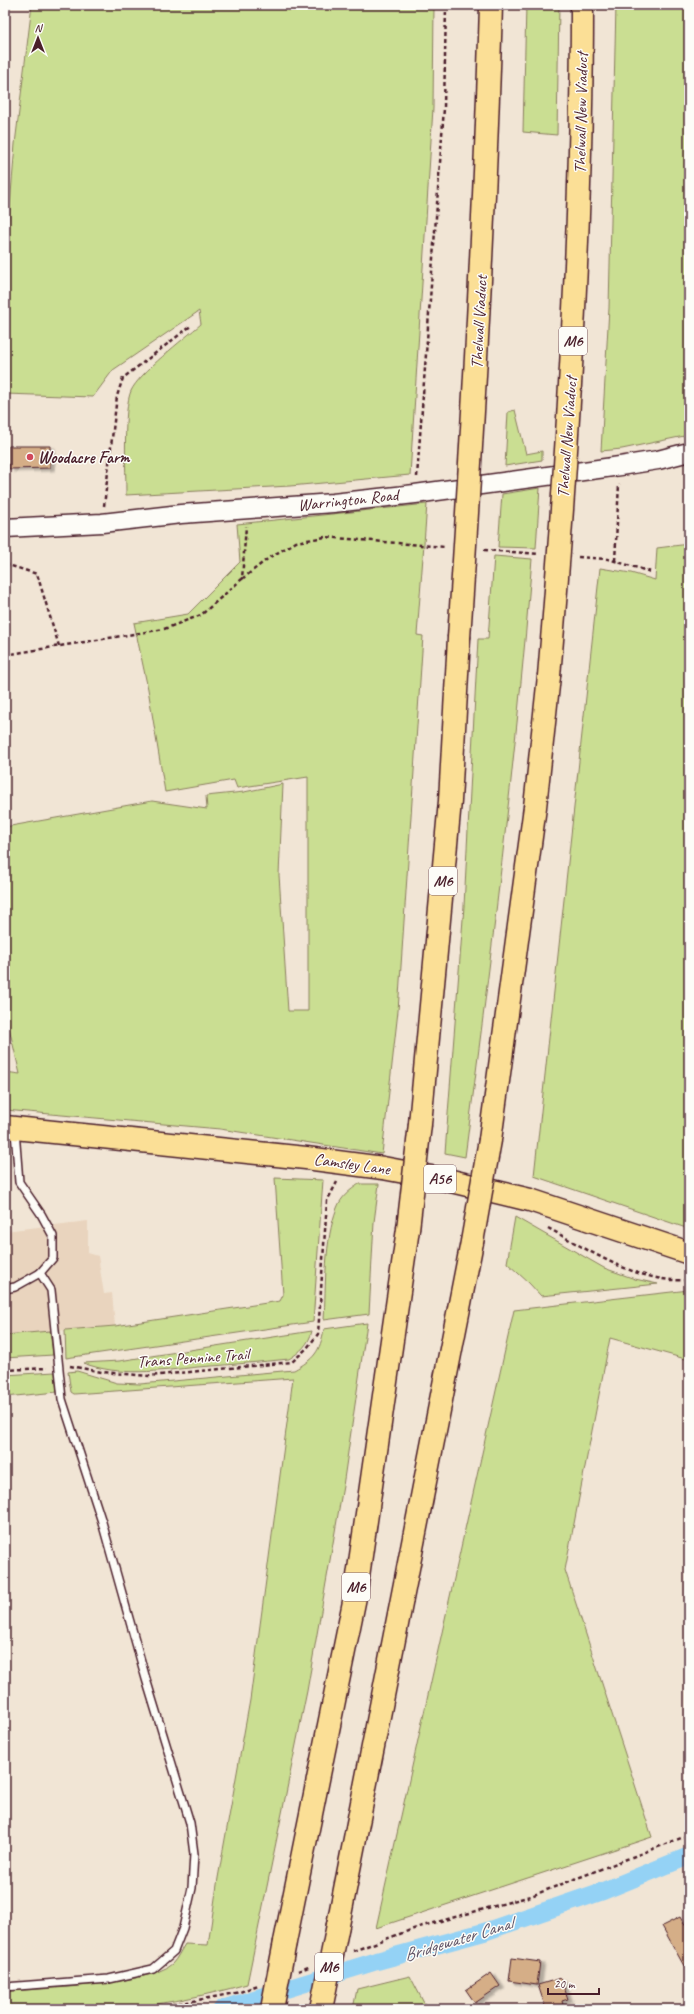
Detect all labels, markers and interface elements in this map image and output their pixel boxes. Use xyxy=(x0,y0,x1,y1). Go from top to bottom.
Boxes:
north arrow xyxy=(18,18,58,58)
text: N xyxy=(35,21,44,35)
street label: Thelwall New Viaduct xyxy=(569,50,593,174)
street label: Thelwall Viaduct xyxy=(466,272,492,369)
road number: M6 xyxy=(559,327,587,355)
street label: Thelwall New Viaduct xyxy=(552,373,582,498)
place label: Woodacre Farm xyxy=(38,447,131,468)
marker: Woodacre Farm xyxy=(25,452,35,462)
street label: Warrington Road xyxy=(297,484,401,516)
road number: M6 xyxy=(429,867,457,895)
street label: Camsley Lane xyxy=(313,1148,393,1180)
road number: A56 xyxy=(424,1165,456,1193)
street label: Trans Pennine Trail xyxy=(136,1343,253,1372)
road number: M6 xyxy=(342,1573,370,1601)
water label: Bridgewater Canal xyxy=(401,1910,521,1966)
road number: M6 xyxy=(315,1953,343,1981)
scale bar xyxy=(548,1970,599,1996)
text: 20 m xyxy=(554,1976,576,1992)

